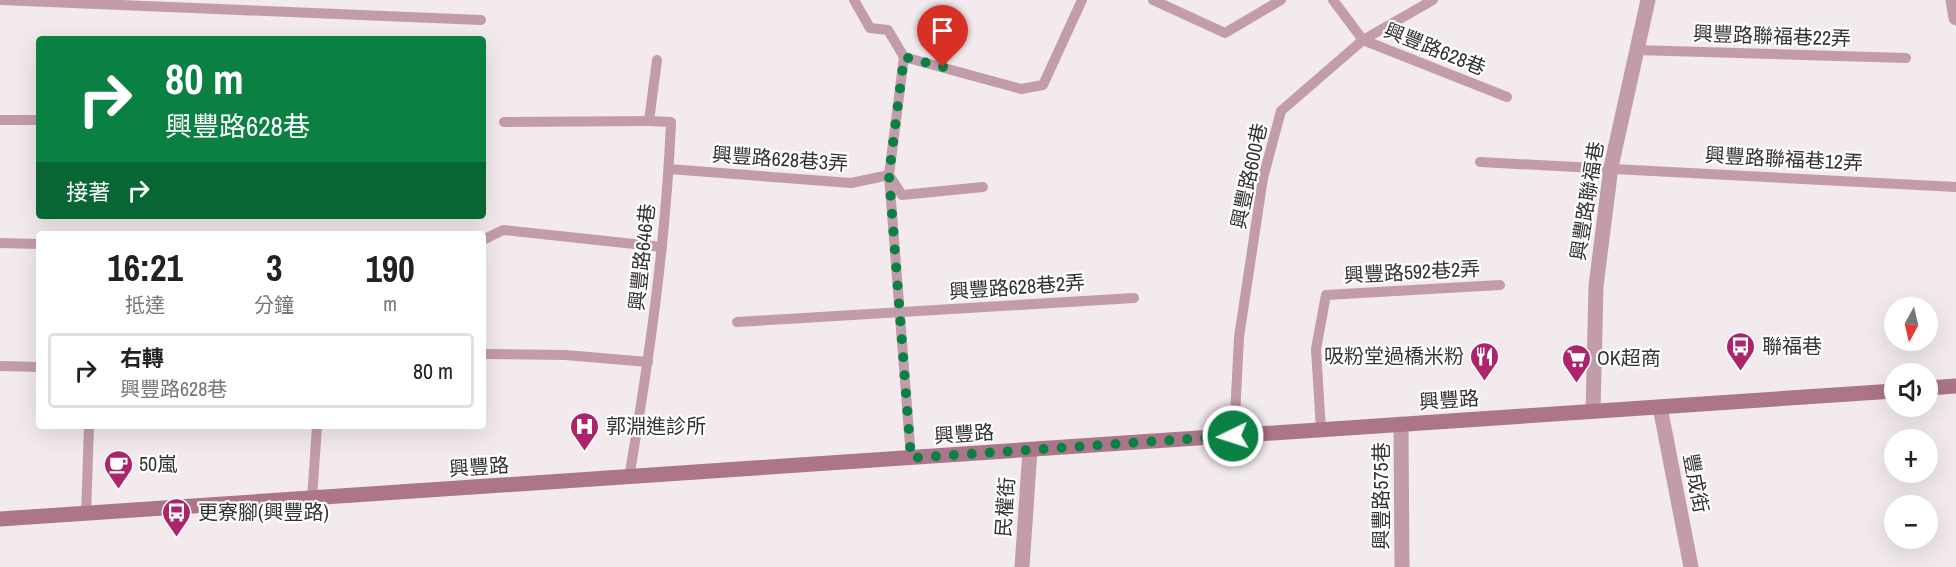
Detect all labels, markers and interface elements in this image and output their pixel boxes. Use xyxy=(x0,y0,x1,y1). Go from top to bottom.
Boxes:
pin xyxy=(917,5,968,67)
icon: arrive xyxy=(926,14,959,47)
street label: 興豐路628巷 xyxy=(1380,16,1490,81)
street label: 興豐路聯福巷22弄 xyxy=(1692,19,1852,52)
text: 80 m xyxy=(165,51,244,107)
icon: right xyxy=(66,60,144,138)
text: 興豐路628巷 xyxy=(165,108,310,144)
street label: 興豐路600巷 xyxy=(1224,121,1273,231)
street label: 興豐路628巷3弄 xyxy=(711,140,849,177)
street label: 興豐路聯福巷 xyxy=(1564,140,1609,262)
street label: 興豐路聯福巷12弄 xyxy=(1704,141,1864,176)
icon: right xyxy=(122,174,155,207)
text: 接著 xyxy=(66,177,110,207)
street label: 興豐路646巷 xyxy=(622,202,661,312)
text: 16:21 xyxy=(107,244,183,292)
text: 3 xyxy=(266,244,282,292)
text: 190 xyxy=(365,245,415,293)
street label: 興豐路592巷2弄 xyxy=(1343,254,1481,289)
street label: 興豐路628巷2弄 xyxy=(948,268,1086,305)
text: m xyxy=(383,290,397,317)
text: 抵達 xyxy=(125,291,165,318)
text: 分鐘 xyxy=(254,291,294,318)
north arrow xyxy=(1884,297,1938,351)
map controls xyxy=(1884,297,1938,549)
bus stop icon: 聯福巷 xyxy=(1725,330,1757,372)
place label: 聯福巷 xyxy=(1762,332,1822,359)
restaurant icon: 吸粉堂過橋米粉 xyxy=(1469,340,1501,382)
place label: 吸粉堂過橋米粉 xyxy=(1324,342,1464,369)
supermarket icon: OK超商 xyxy=(1560,342,1592,384)
text: 右轉 xyxy=(120,343,164,373)
place label: OK超商 xyxy=(1597,344,1661,371)
icon: right xyxy=(69,354,102,387)
text: 80 m xyxy=(413,356,453,386)
button: sound xyxy=(1884,363,1938,417)
text: 興豐路628巷 xyxy=(120,375,227,402)
street label: 興豐路 xyxy=(1418,384,1480,415)
position arrow xyxy=(1201,404,1265,468)
hospital icon: 郭淵進診所 xyxy=(569,410,601,452)
place label: 郭淵進診所 xyxy=(606,412,706,439)
street label: 興豐路 xyxy=(933,418,995,449)
button: + xyxy=(1884,429,1938,483)
street label: 興豐路575巷 xyxy=(1367,442,1394,550)
cafe icon: 50嵐 xyxy=(102,448,134,490)
place label: 50嵐 xyxy=(139,450,177,477)
street label: 興豐路 xyxy=(448,451,510,482)
street label: 豐成街 xyxy=(1678,451,1715,515)
street label: 民權街 xyxy=(989,476,1020,538)
button: − xyxy=(1884,495,1938,549)
bus stop icon: 更寮腳(興豐路) xyxy=(161,496,193,538)
place label: 更寮腳(興豐路) xyxy=(198,498,329,525)

